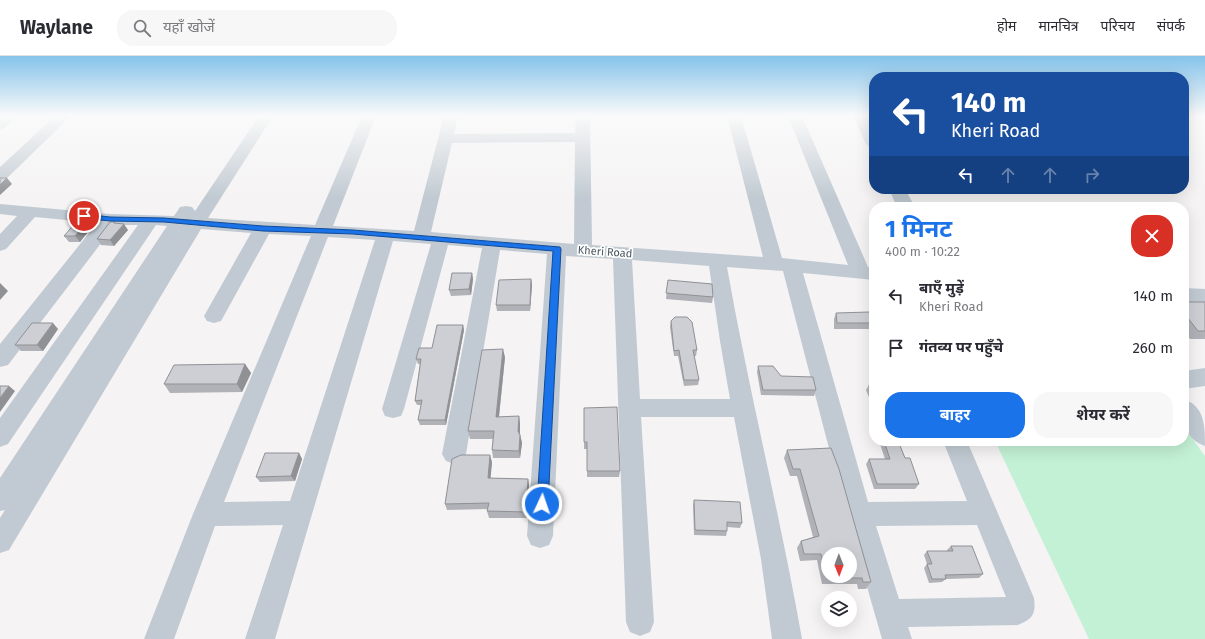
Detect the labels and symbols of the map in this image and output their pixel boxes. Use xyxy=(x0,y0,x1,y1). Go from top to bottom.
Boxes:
pin xyxy=(67,199,101,233)
street label: Kheri Road xyxy=(577,244,633,260)
position arrow xyxy=(521,483,563,525)
north arrow xyxy=(821,547,857,583)

